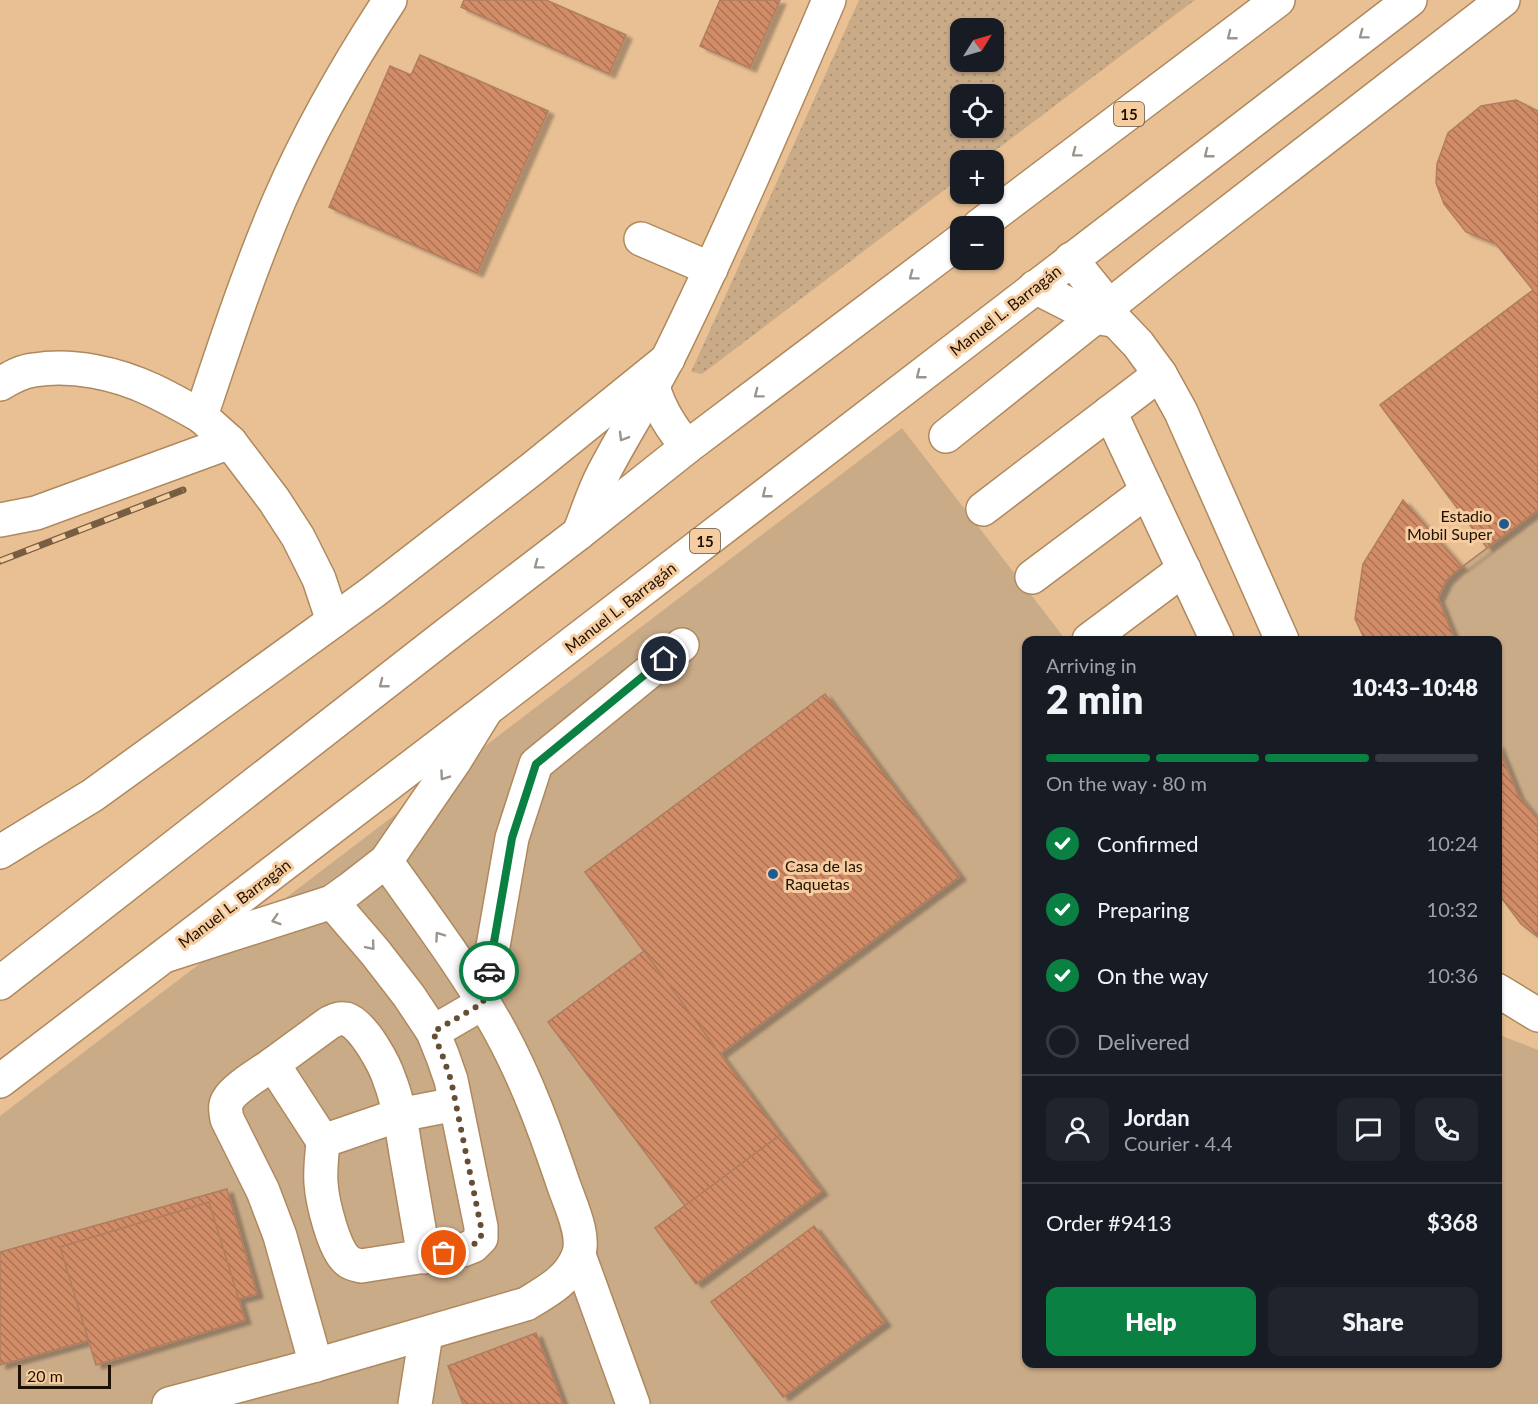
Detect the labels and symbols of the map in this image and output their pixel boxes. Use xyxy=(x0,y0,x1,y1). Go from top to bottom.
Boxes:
north arrow xyxy=(950,18,1004,72)
one-way arrow xyxy=(1227,28,1238,39)
one-way arrow xyxy=(1359,28,1370,39)
road number: 15 xyxy=(1114,102,1144,126)
one-way arrow xyxy=(1071,146,1082,157)
one-way arrow xyxy=(1204,146,1215,157)
street label: Manuel L. Barragán xyxy=(946,261,1064,359)
one-way arrow xyxy=(909,269,920,280)
one-way arrow xyxy=(916,368,927,379)
one-way arrow xyxy=(753,386,764,397)
one-way arrow xyxy=(619,431,630,442)
one-way arrow xyxy=(762,487,773,498)
place label: Estadio Mobil Super xyxy=(1407,506,1492,543)
marker: Estadio Mobil Super xyxy=(1497,517,1511,531)
road number: 15 xyxy=(690,529,720,553)
one-way arrow xyxy=(533,558,544,569)
street label: Manuel L. Barragán xyxy=(561,558,679,656)
pin xyxy=(638,633,689,684)
one-way arrow xyxy=(379,676,390,687)
one-way arrow xyxy=(440,769,451,780)
street label: Manuel L. Barragán xyxy=(174,855,294,951)
place label: Casa de las Raquetas xyxy=(785,856,863,893)
marker: Casa de las Raquetas xyxy=(766,867,780,881)
one-way arrow xyxy=(271,913,282,925)
one-way arrow xyxy=(435,932,446,943)
one-way arrow xyxy=(363,939,374,950)
courier xyxy=(459,941,519,1001)
pin xyxy=(418,1227,469,1278)
scale bar xyxy=(18,1362,111,1390)

